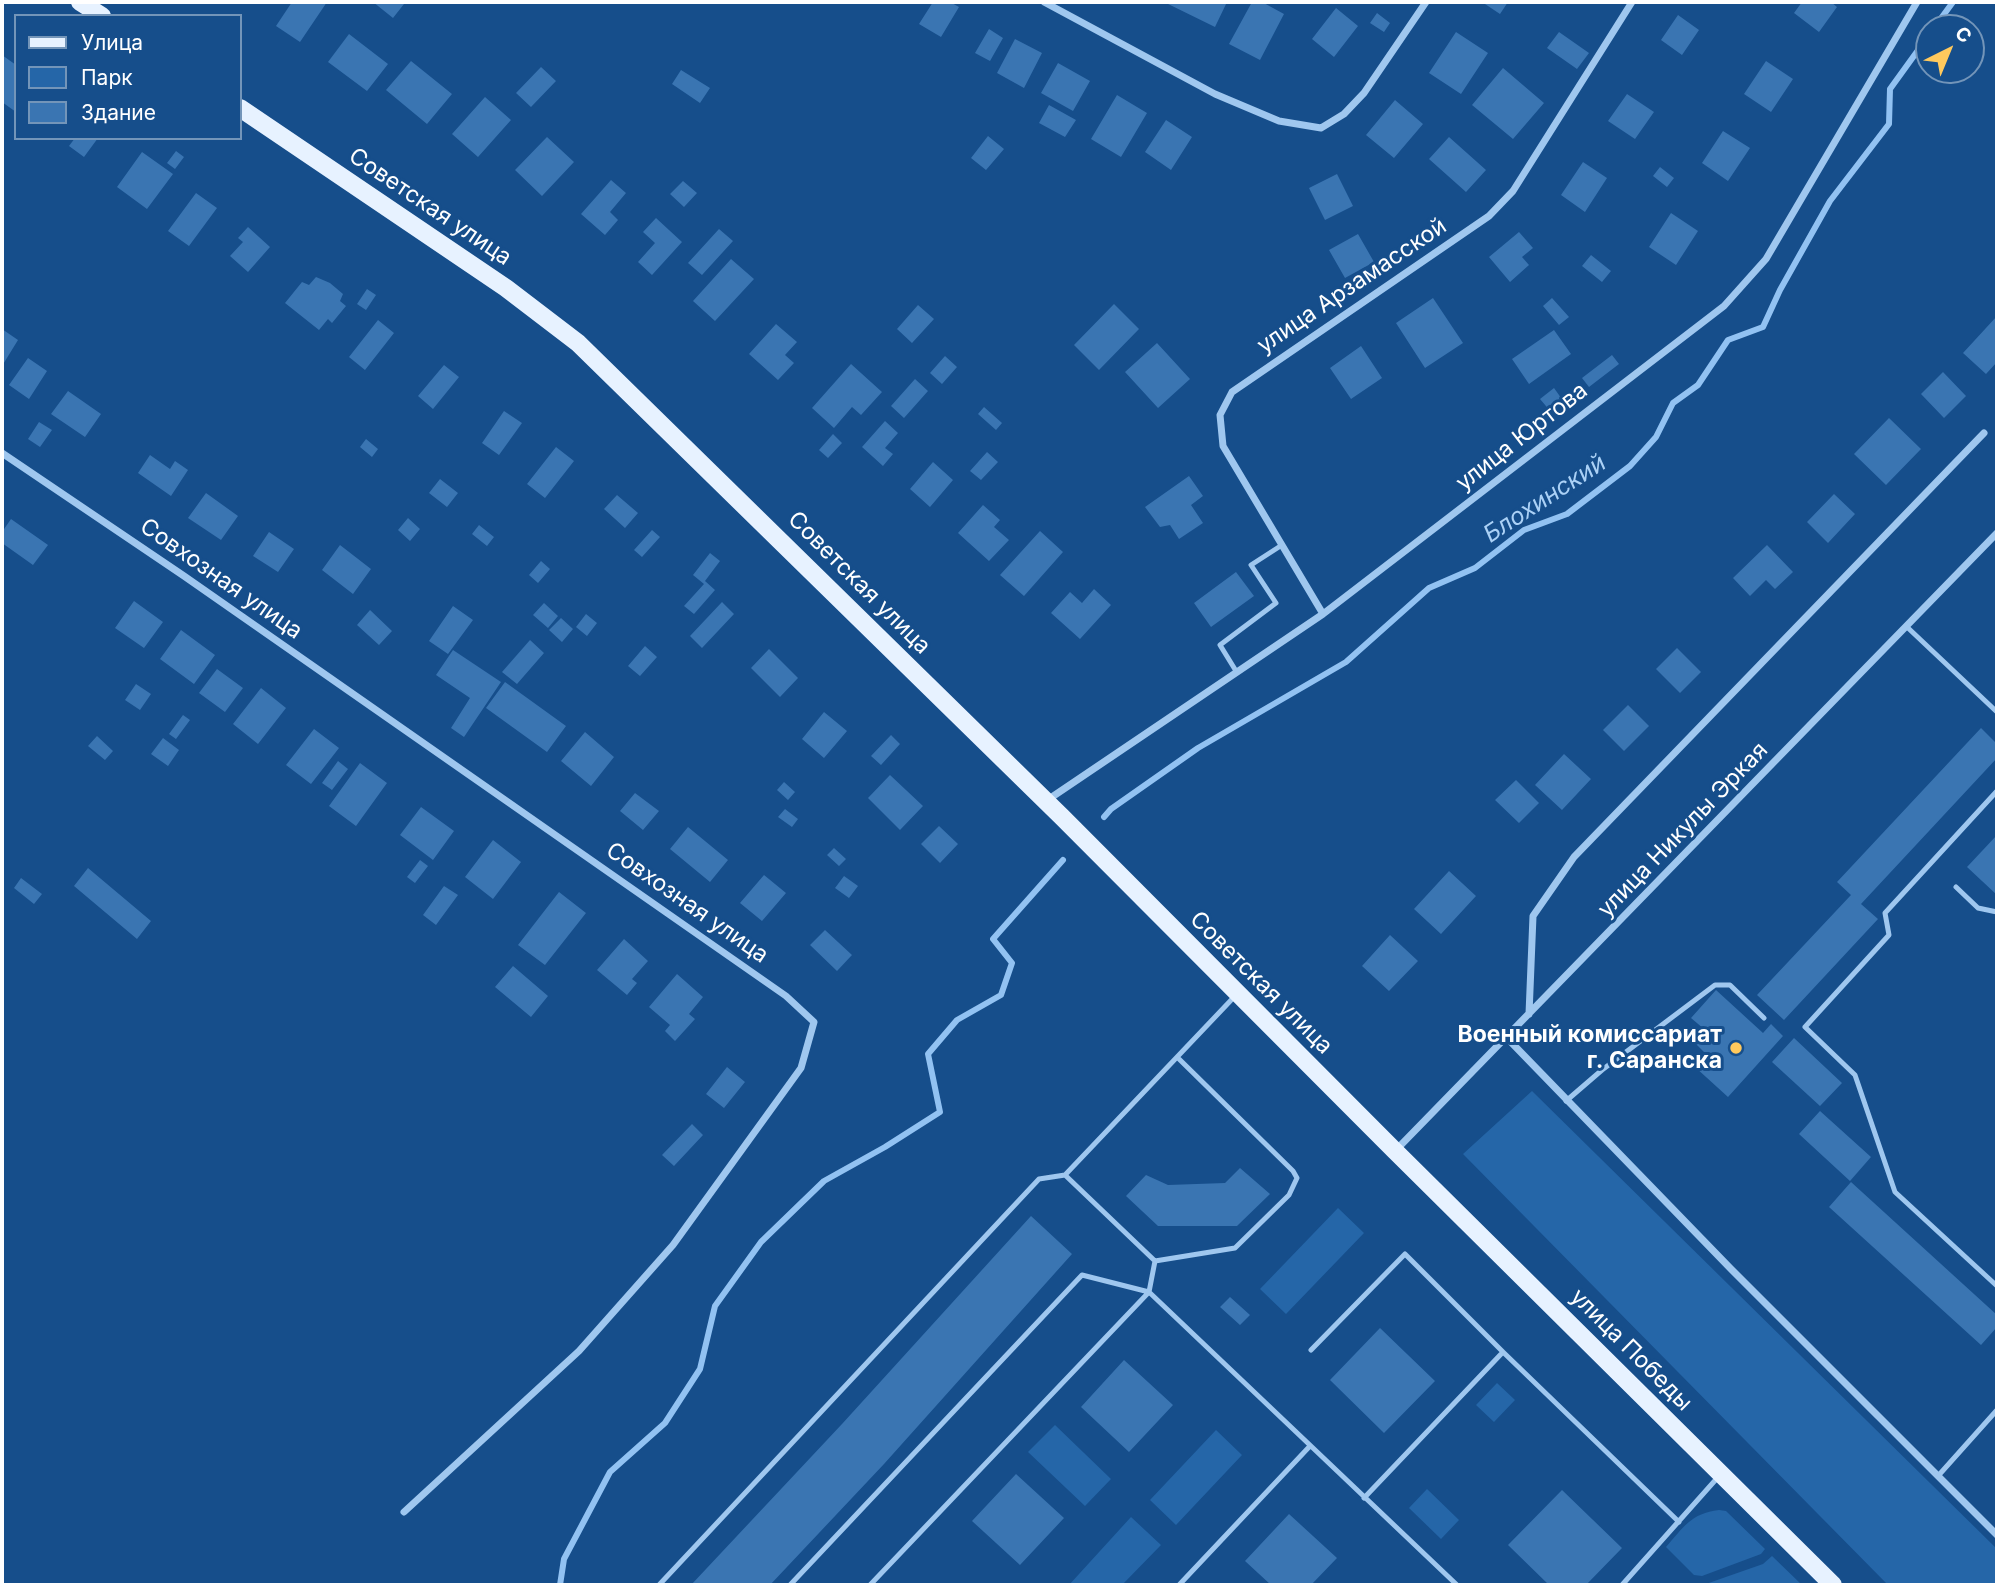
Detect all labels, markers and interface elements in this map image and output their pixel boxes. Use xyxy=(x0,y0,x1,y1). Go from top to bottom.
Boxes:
legend xyxy=(14,14,242,140)
north arrow xyxy=(1915,14,1985,84)
text: С xyxy=(1950,22,1976,48)
text: Улица xyxy=(81,30,143,55)
text: Парк xyxy=(81,65,133,90)
text: Здание xyxy=(81,100,156,125)
street label: Советская улица xyxy=(343,142,517,272)
street label: улица Арзамасской xyxy=(1252,212,1452,360)
street label: улица Юртова xyxy=(1451,377,1593,497)
water label: Блохинский xyxy=(1479,449,1611,549)
street label: Советская улица xyxy=(782,506,936,660)
street label: Совхозная улица xyxy=(134,513,308,645)
street label: улица Никулы Эркая xyxy=(1592,737,1774,923)
street label: Совхозная улица xyxy=(600,837,774,969)
street label: Советская улица xyxy=(1184,906,1338,1060)
place label: Военный комиссариат г. Саранска xyxy=(1457,1021,1722,1075)
marker: Военный комиссариат г. Саранска xyxy=(1728,1040,1744,1056)
street label: улица Победы xyxy=(1564,1283,1698,1417)

